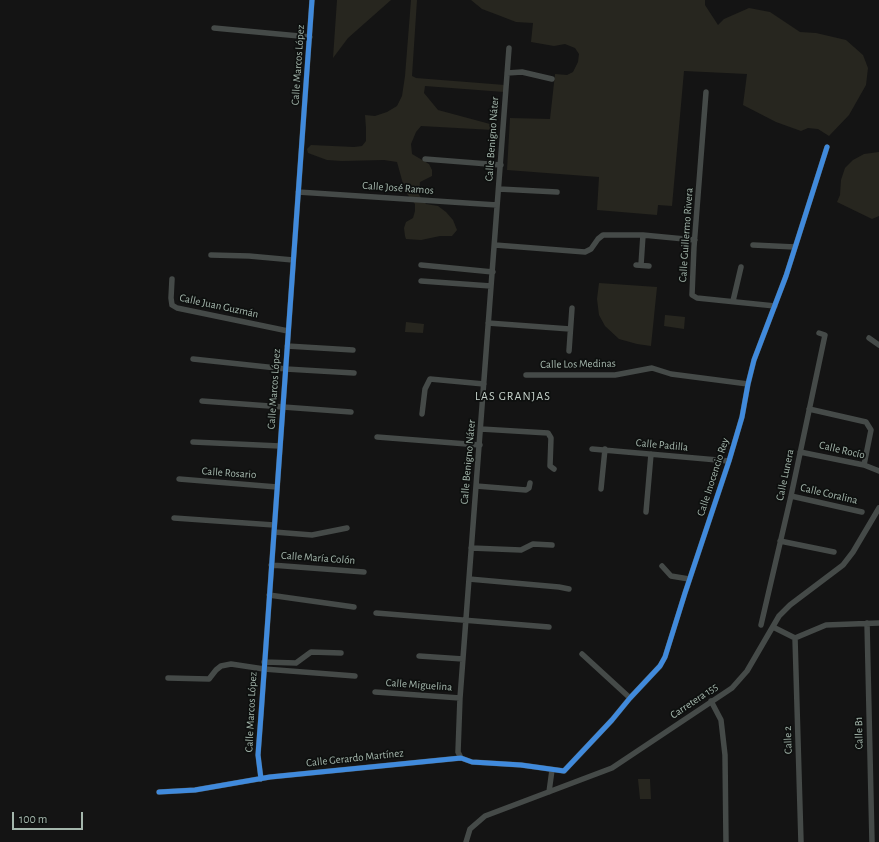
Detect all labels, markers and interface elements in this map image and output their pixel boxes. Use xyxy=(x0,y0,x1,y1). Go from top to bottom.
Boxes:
street label: Calle Marcos López xyxy=(289,24,307,106)
street label: Calle Benigno Náter xyxy=(482,96,502,182)
street label: Calle José Ramos xyxy=(362,179,434,197)
street label: Calle Guillermo Rivera xyxy=(676,187,696,283)
street label: Calle Juan Guzmán xyxy=(178,291,260,321)
street label: Calle Marcos López xyxy=(265,348,283,430)
street label: Calle Los Medinas xyxy=(540,357,616,371)
district label: LAS GRANJAS xyxy=(475,389,551,403)
street label: Calle Benigno Náter xyxy=(458,419,478,505)
street label: Calle Padilla xyxy=(635,436,689,454)
street label: Calle Inocencio Rey xyxy=(694,436,732,518)
street label: Calle Rocío xyxy=(818,438,866,462)
street label: Calle Lunera xyxy=(773,448,797,502)
street label: Calle Rosario xyxy=(201,465,257,481)
street label: Calle Coralina xyxy=(799,481,859,507)
street label: Calle María Colón xyxy=(280,549,356,567)
street label: Calle Marcos López xyxy=(242,671,260,753)
street label: Calle Miguelina xyxy=(385,676,453,694)
street label: Carretera 155 xyxy=(668,680,720,722)
street label: Calle B1 xyxy=(852,716,866,750)
street label: Calle 2 xyxy=(781,726,795,754)
street label: Calle Gerardo Martínez xyxy=(306,746,404,770)
scale bar xyxy=(14,804,85,830)
text: 100 m xyxy=(19,813,47,825)

